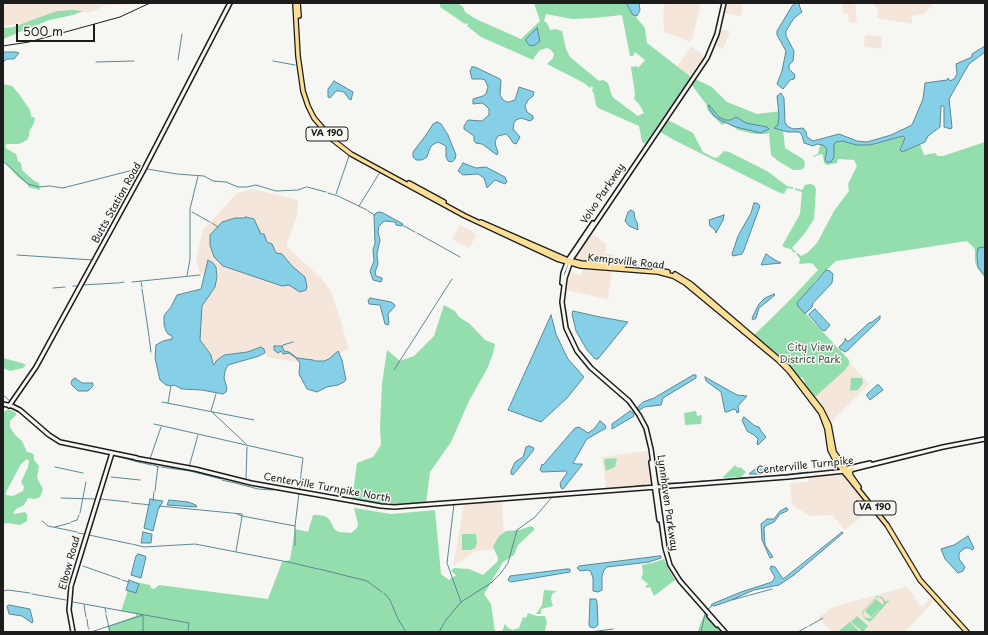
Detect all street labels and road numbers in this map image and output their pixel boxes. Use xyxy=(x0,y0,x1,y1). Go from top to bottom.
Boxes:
road number: VA 190 xyxy=(306,127,348,141)
street label: Butts Station Road xyxy=(90,161,144,245)
street label: Volvo Parkway xyxy=(578,162,628,226)
street label: Kempsville Road xyxy=(587,252,665,272)
street label: Lynnhaven Parkway xyxy=(654,454,680,552)
street label: Centerville Turnpike xyxy=(756,455,854,477)
street label: Centerville Turnpike North xyxy=(262,471,392,505)
road number: VA 190 xyxy=(854,501,896,515)
street label: Elbow Road xyxy=(57,535,83,591)

